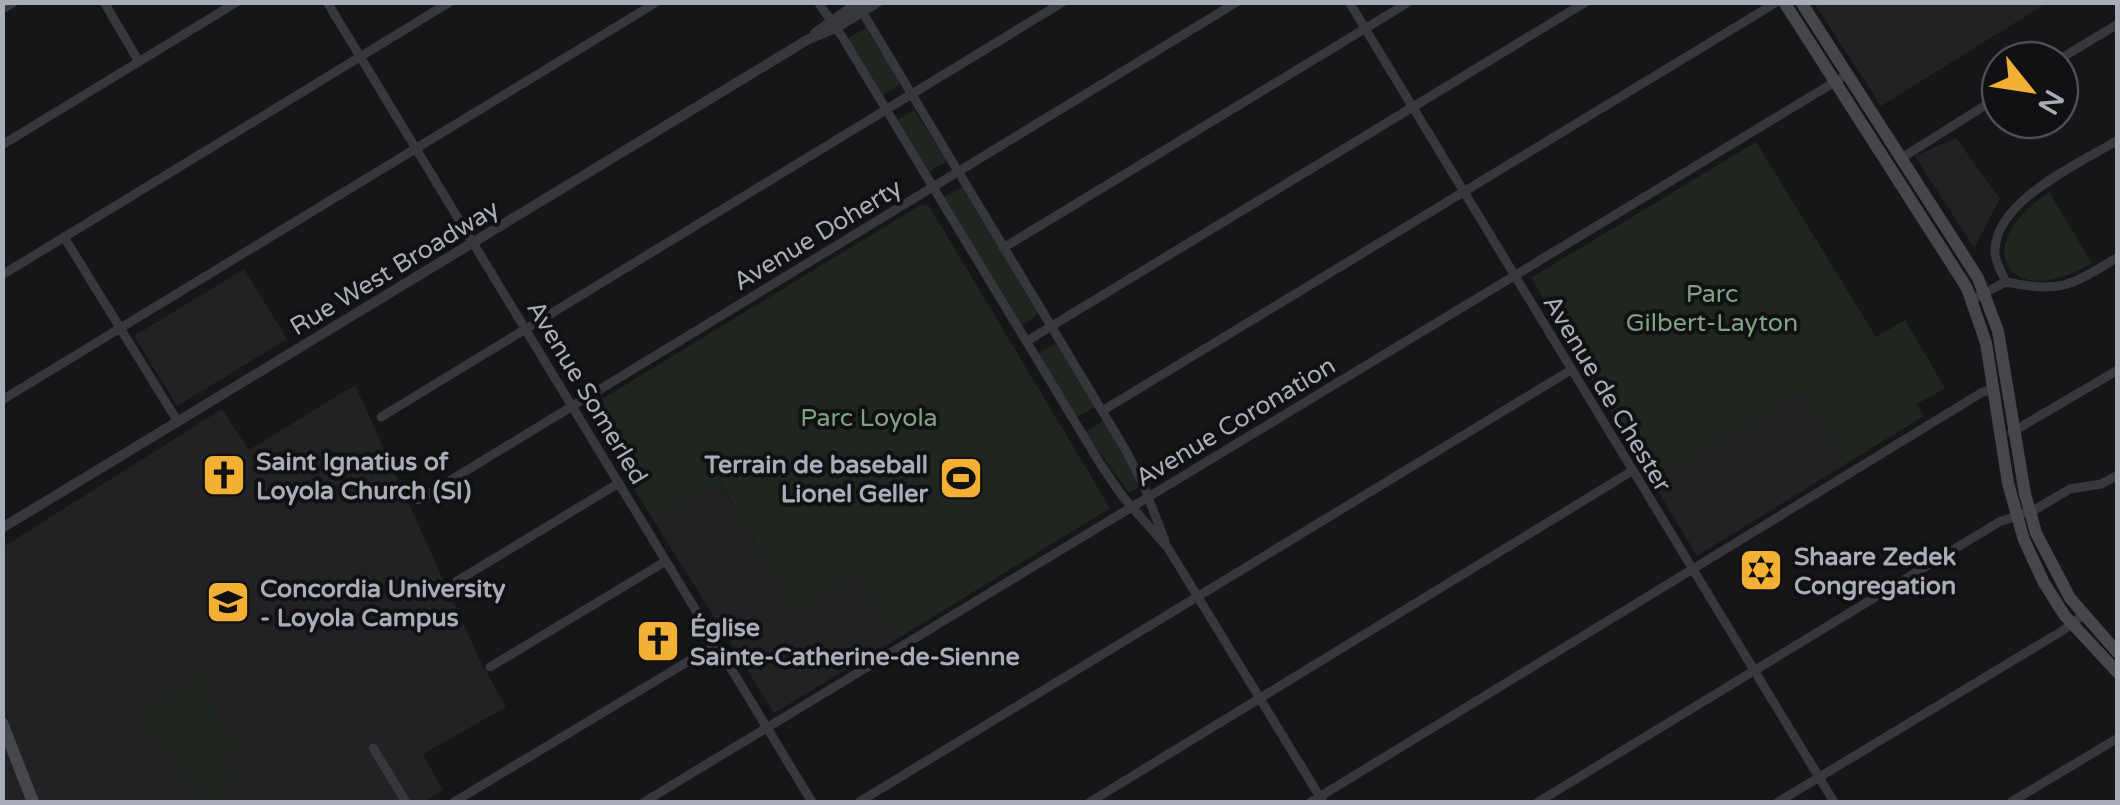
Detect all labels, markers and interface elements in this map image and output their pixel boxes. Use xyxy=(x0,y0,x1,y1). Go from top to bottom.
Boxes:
north arrow xyxy=(1980,40,2080,140)
text: N xyxy=(2030,84,2071,120)
street label: Avenue Doherty xyxy=(728,173,907,297)
street label: Rue West Broadway xyxy=(285,194,504,342)
park label: Parc Gilbert-Layton xyxy=(1626,279,1798,338)
street label: Avenue de Chester xyxy=(1537,290,1678,498)
street label: Avenue Somerled xyxy=(520,295,654,490)
street label: Avenue Coronation xyxy=(1130,350,1341,493)
park label: Parc Loyola xyxy=(800,403,938,433)
place label: Saint Ignatius of Loyola Church (SI) xyxy=(256,447,471,506)
place label: Terrain de baseball Lionel Geller xyxy=(703,450,928,509)
church icon: Saint Ignatius of Loyola Church (SI) xyxy=(201,452,247,498)
sports icon: Terrain de baseball Lionel Geller xyxy=(938,455,984,501)
place label: Shaare Zedek Congregation xyxy=(1794,542,1956,601)
synagogue icon: Shaare Zedek Congregation xyxy=(1738,547,1784,593)
place label: Concordia University - Loyola Campus xyxy=(260,574,506,633)
school or university icon: Concordia University - Loyola Campus xyxy=(205,579,251,625)
place label: Église Sainte-Catherine-de-Sienne xyxy=(690,613,1020,672)
church icon: Église Sainte-Catherine-de-Sienne xyxy=(635,618,681,664)

